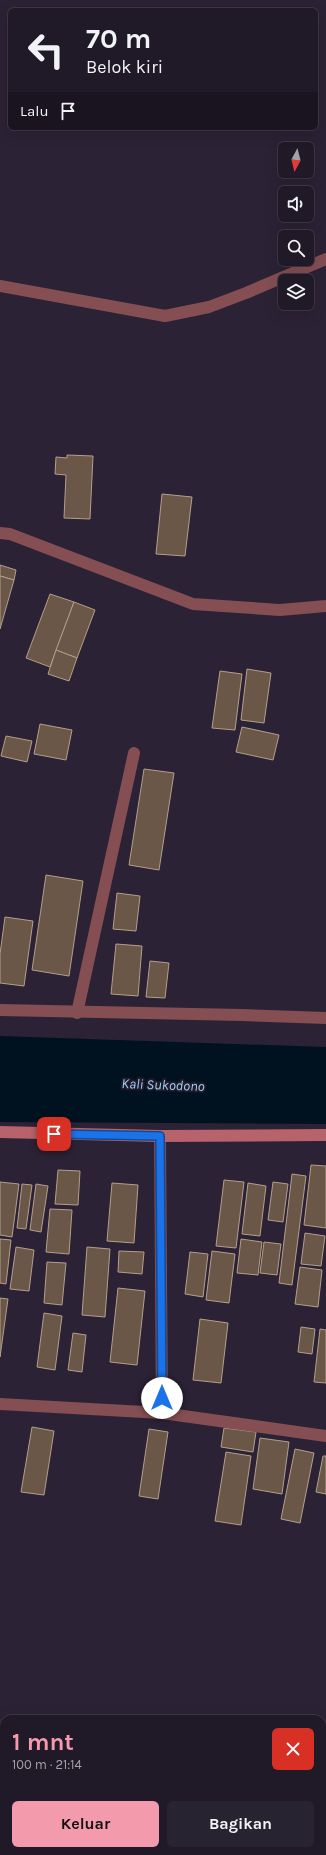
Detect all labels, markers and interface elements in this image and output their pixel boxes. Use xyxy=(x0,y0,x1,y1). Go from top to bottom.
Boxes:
text: 70 m xyxy=(86,22,151,55)
icon: left xyxy=(20,24,72,76)
text: Belok kiri xyxy=(86,56,163,78)
icon: arrive xyxy=(57,100,79,122)
text: Lalu xyxy=(20,102,49,120)
north arrow xyxy=(278,142,314,178)
map controls xyxy=(278,142,314,310)
button: sound xyxy=(278,186,314,222)
button: search xyxy=(278,230,314,266)
button: layers xyxy=(278,274,314,310)
water label: Kali Sukodono xyxy=(121,1075,205,1095)
pin xyxy=(37,1117,71,1151)
icon: arrive xyxy=(43,1123,65,1145)
position arrow xyxy=(141,1377,183,1419)
text: 1 mnt xyxy=(12,1728,74,1756)
button: close xyxy=(272,1728,314,1770)
text: 100 m · 21:14 xyxy=(12,1757,82,1772)
button: Keluar xyxy=(12,1801,159,1847)
button: Bagikan xyxy=(167,1801,314,1847)

